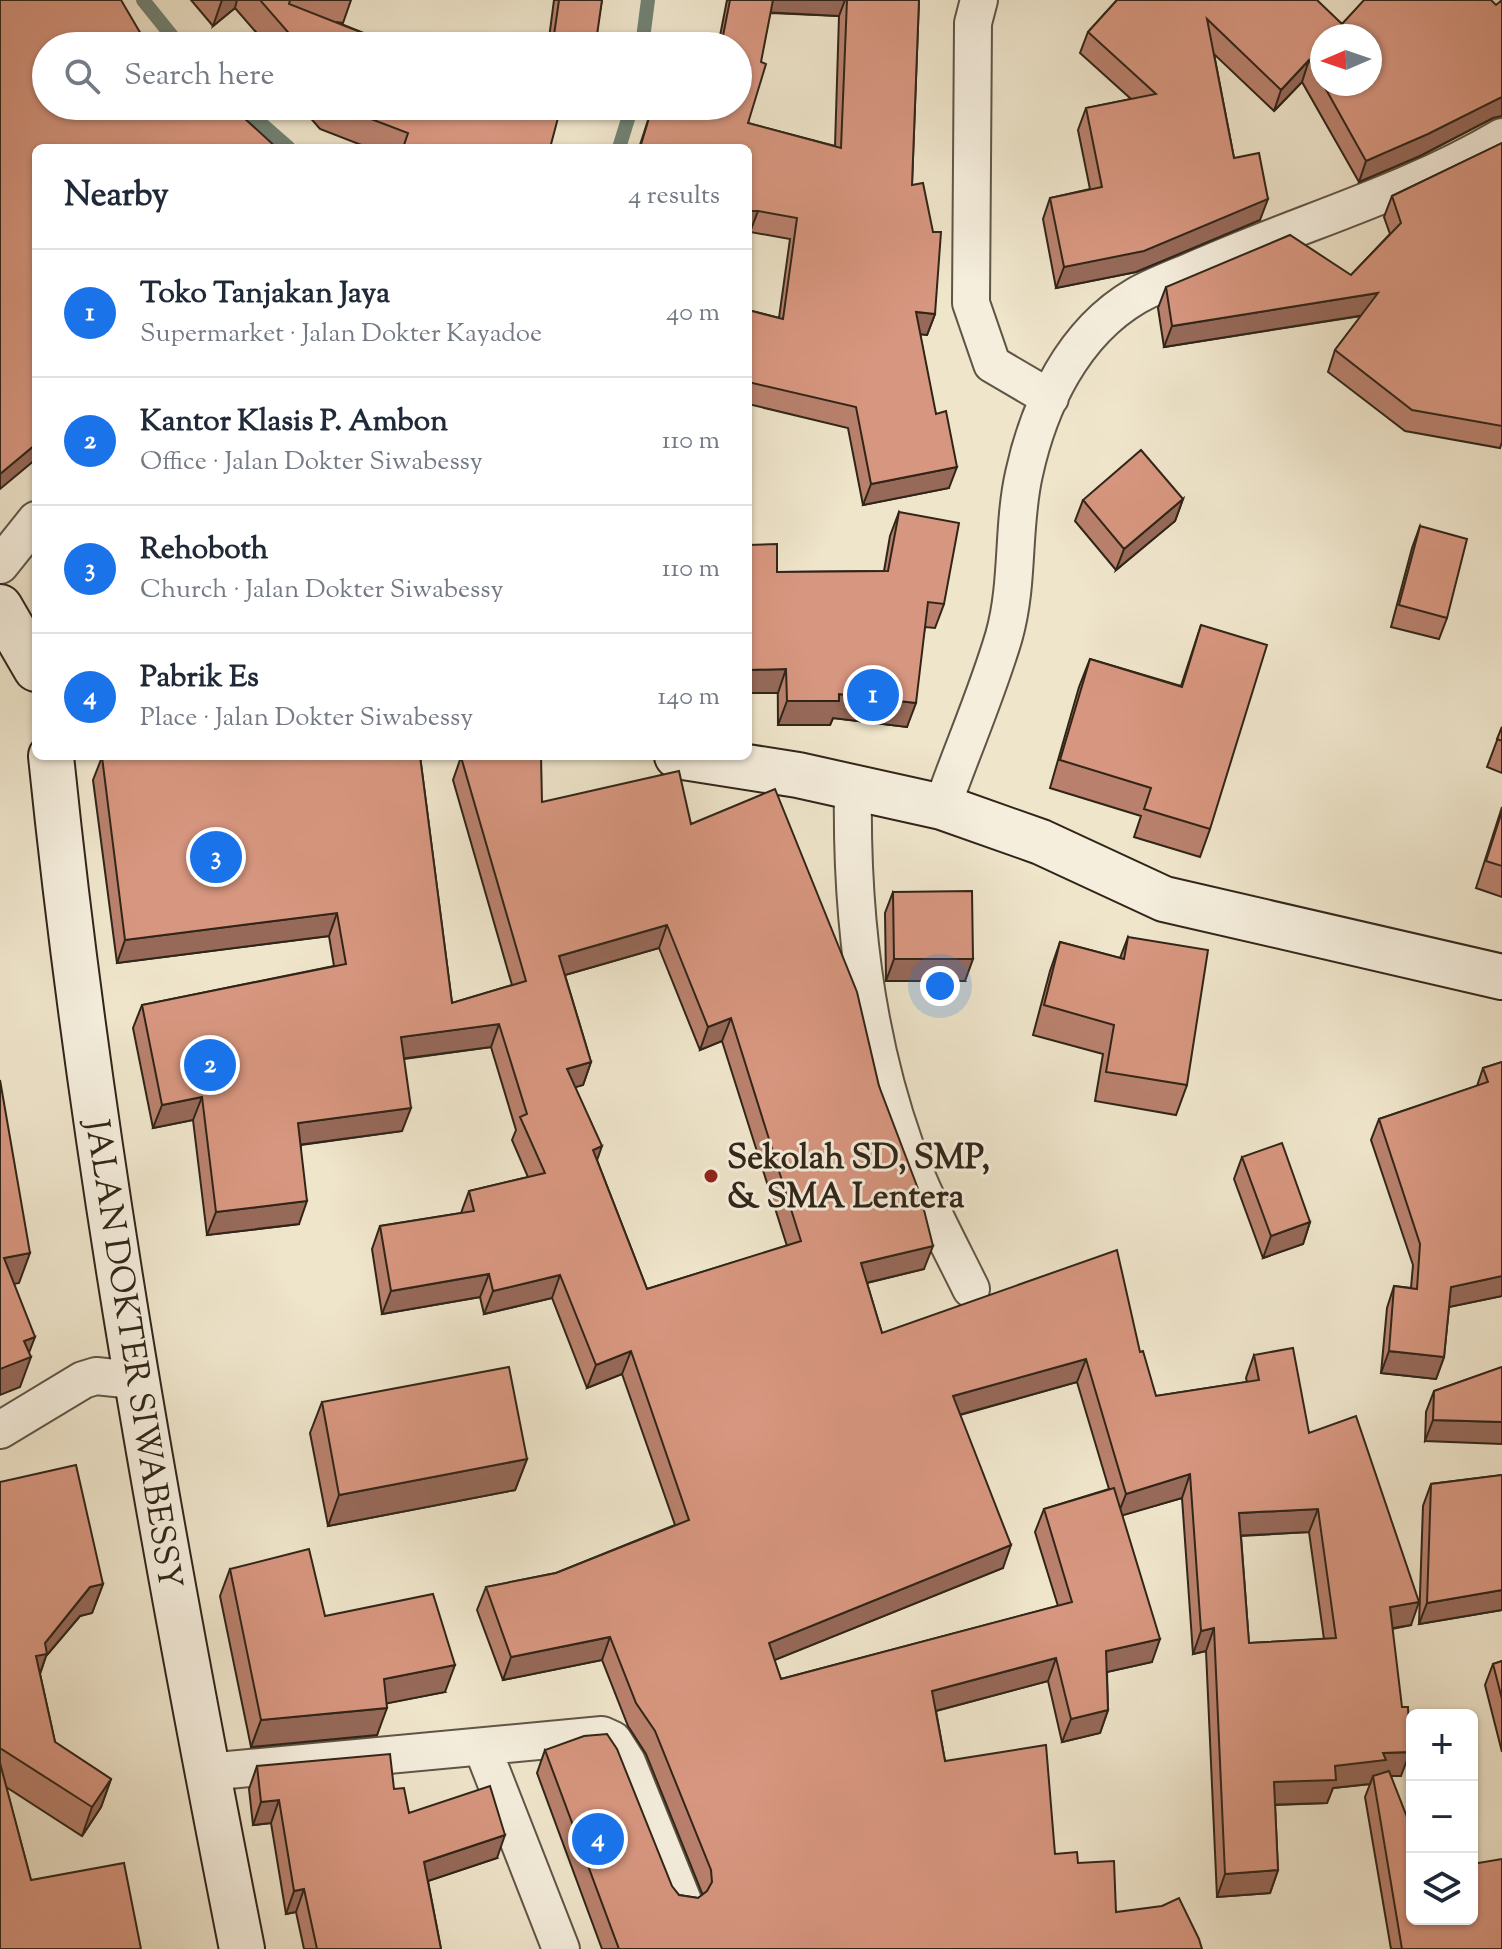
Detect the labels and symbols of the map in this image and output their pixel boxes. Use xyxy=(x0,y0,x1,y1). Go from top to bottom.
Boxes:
north arrow xyxy=(1310,24,1382,96)
pin: 1 xyxy=(847,665,899,725)
pin: 3 xyxy=(190,827,242,887)
your location xyxy=(920,966,960,1006)
pin: 2 xyxy=(184,1035,236,1095)
street label: JALAN DOKTER SIWABESSY xyxy=(70,1115,193,1593)
place label: Sekolah SD, SMP, & SMA Lentera xyxy=(727,1135,990,1223)
marker: Sekolah SD, SMP, & SMA Lentera xyxy=(702,1167,720,1185)
pin: 4 xyxy=(572,1809,624,1869)

